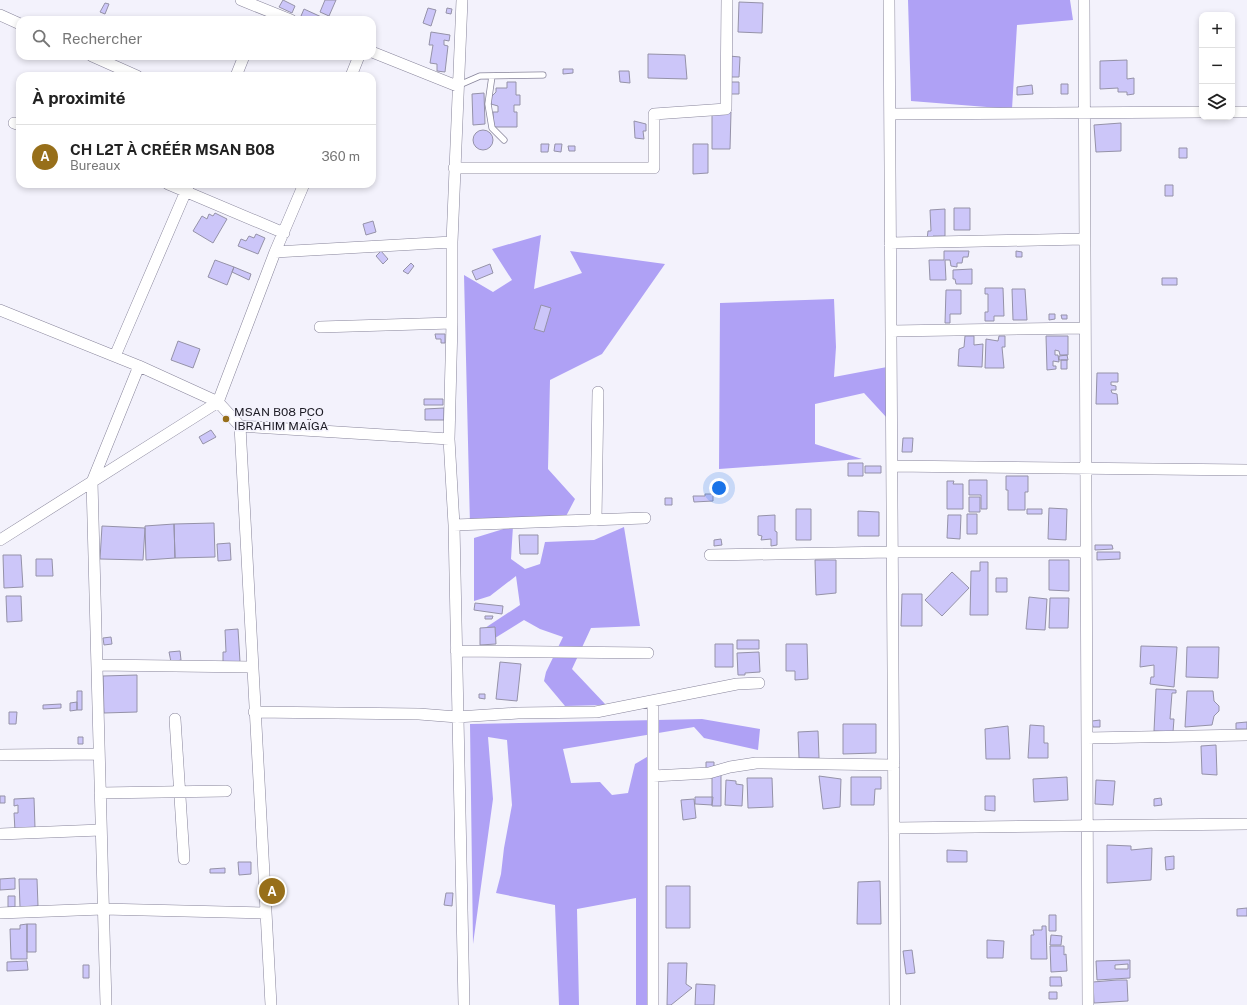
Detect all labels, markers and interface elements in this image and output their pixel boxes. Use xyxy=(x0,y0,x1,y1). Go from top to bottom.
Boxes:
map controls xyxy=(1199,12,1235,120)
button: + xyxy=(1199,12,1235,48)
search box xyxy=(16,16,376,60)
icon: search xyxy=(30,27,52,49)
text: Rechercher xyxy=(62,30,142,47)
button: − xyxy=(1199,48,1235,84)
button: layers xyxy=(1199,84,1235,120)
text: À proximité xyxy=(32,88,126,108)
text: CH L2T À CRÉÉR MSAN B08 xyxy=(70,141,275,158)
text: A xyxy=(40,149,50,164)
text: 360 m xyxy=(322,149,360,164)
text: Bureaux xyxy=(70,158,121,173)
place label: MSAN B08 PCO IBRAHIM MAÏGA xyxy=(234,405,329,433)
marker: MSAN B08 PCO IBRAHIM MAÏGA xyxy=(221,414,231,424)
your location xyxy=(709,478,729,498)
pin: A xyxy=(259,876,285,906)

